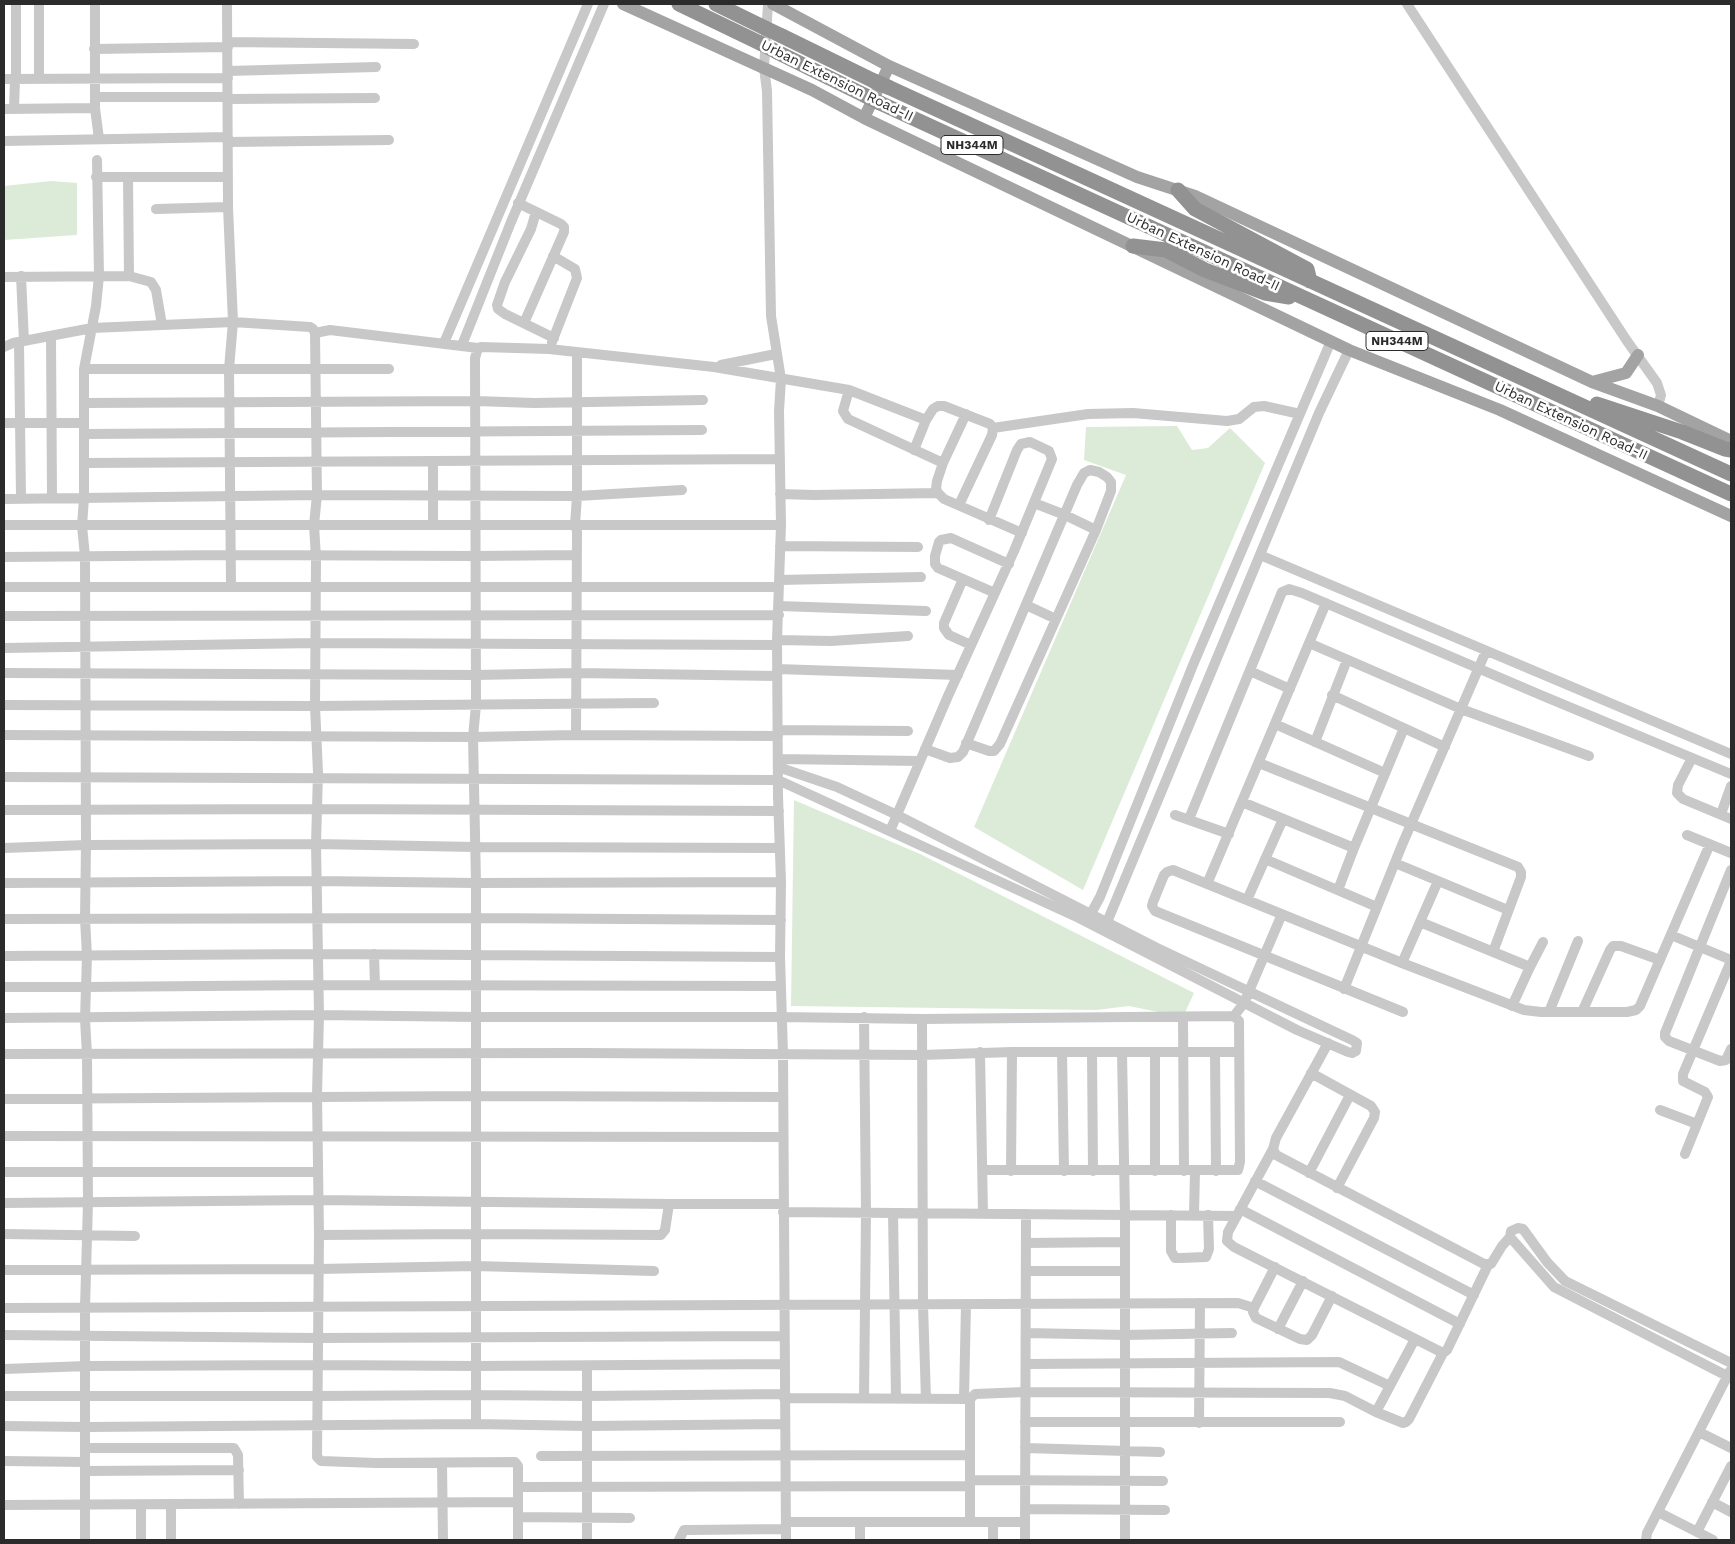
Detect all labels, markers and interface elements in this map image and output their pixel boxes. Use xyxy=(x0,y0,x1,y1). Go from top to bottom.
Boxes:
street label: Urban Extension Road-II xyxy=(758,37,916,125)
road number: NH344M xyxy=(941,136,1003,154)
street label: Urban Extension Road-II xyxy=(1124,209,1282,295)
road number: NH344M xyxy=(1366,332,1428,351)
street label: Urban Extension Road-II xyxy=(1492,378,1650,464)

